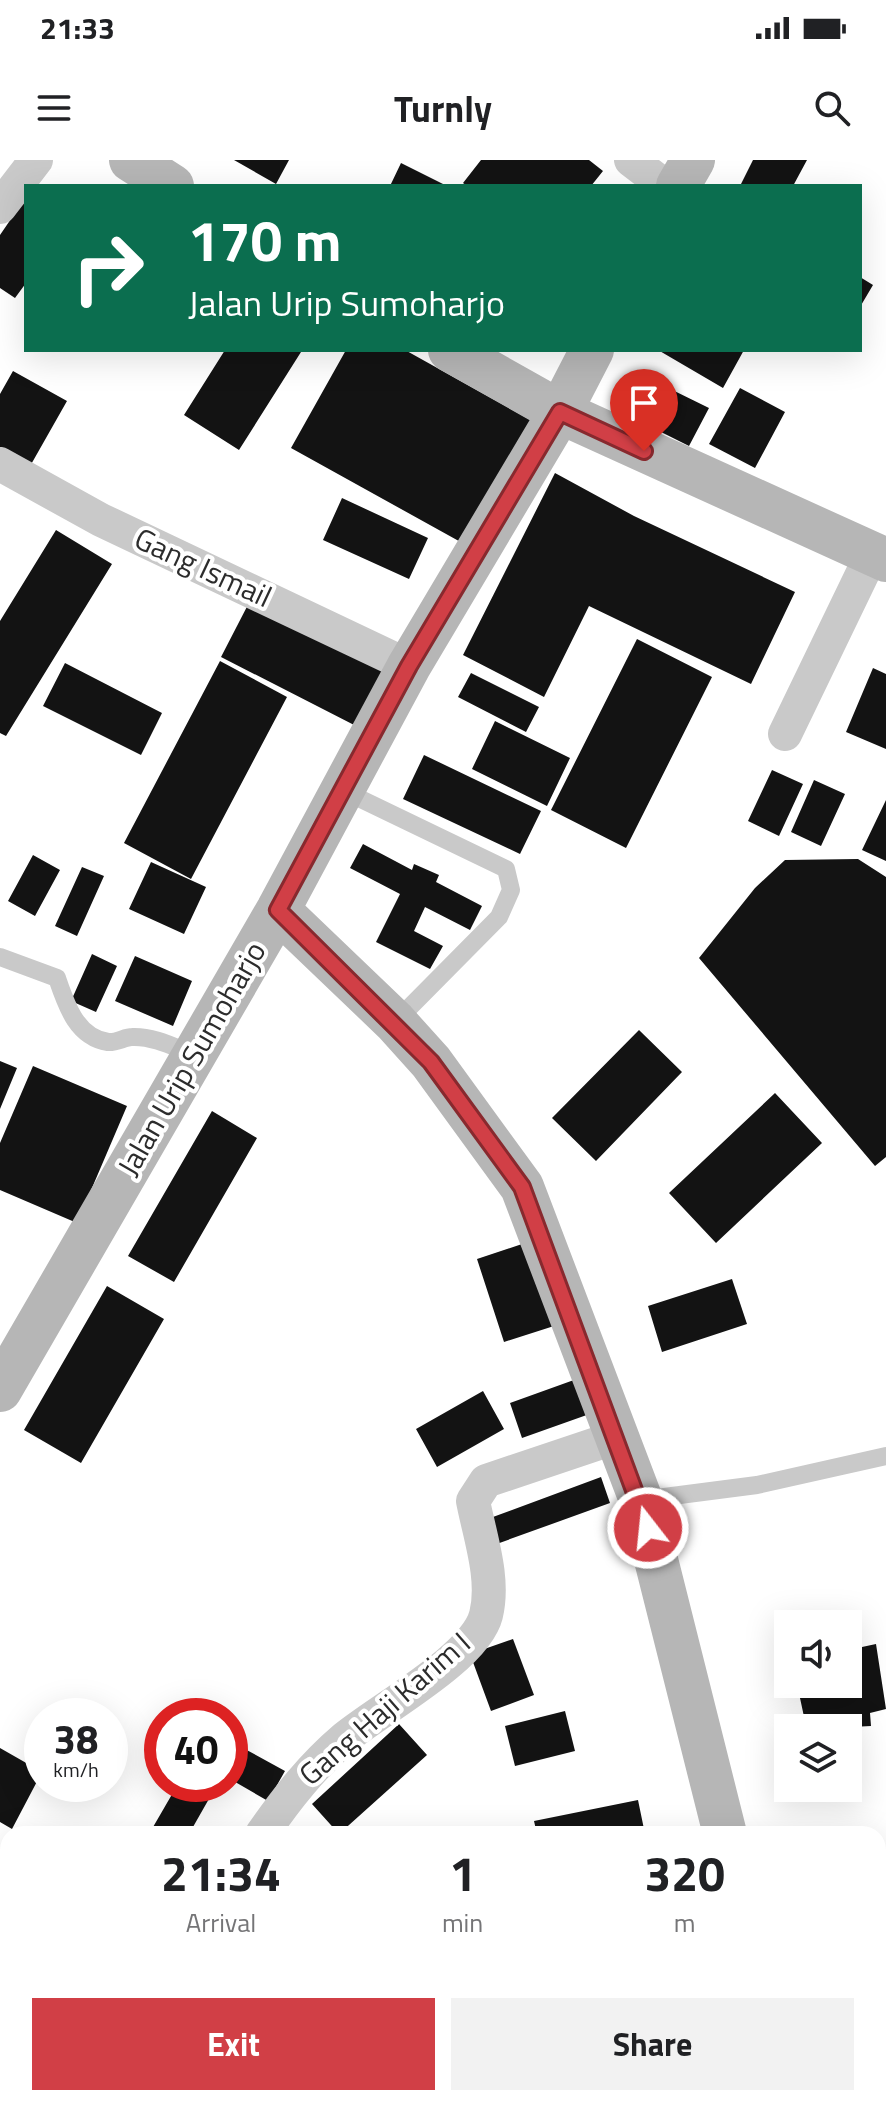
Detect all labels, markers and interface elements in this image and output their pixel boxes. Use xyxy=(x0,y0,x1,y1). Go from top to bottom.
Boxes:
text: 21:33 xyxy=(40,5,115,51)
text: Turnly xyxy=(394,81,492,136)
icon: menu xyxy=(32,86,76,130)
icon: search xyxy=(810,86,854,130)
text: 170 m xyxy=(188,198,341,283)
icon: right xyxy=(56,216,160,320)
text: Jalan Urip Sumoharjo xyxy=(188,275,505,330)
pin xyxy=(610,369,678,451)
icon: arrive xyxy=(622,381,666,425)
street label: Gang Ismail xyxy=(127,515,280,619)
street label: Jalan Urip Sumoharjo xyxy=(105,933,277,1184)
position arrow xyxy=(606,1486,690,1570)
map controls xyxy=(774,1610,862,1802)
button: sound xyxy=(774,1610,862,1698)
street label: Gang Haji Karim I xyxy=(288,1620,480,1796)
speed limit sign: 40 xyxy=(144,1698,248,1802)
text: 38 xyxy=(54,1709,98,1770)
button: layers xyxy=(774,1714,862,1802)
text: km/h xyxy=(53,1754,99,1785)
text: 21:34 xyxy=(161,1837,281,1910)
text: 1 xyxy=(449,1837,476,1910)
text: 320 xyxy=(644,1837,725,1910)
text: Arrival xyxy=(186,1903,256,1942)
text: min xyxy=(442,1903,483,1942)
text: m xyxy=(674,1903,696,1942)
button: Exit xyxy=(32,1998,435,2090)
button: Share xyxy=(451,1998,854,2090)

